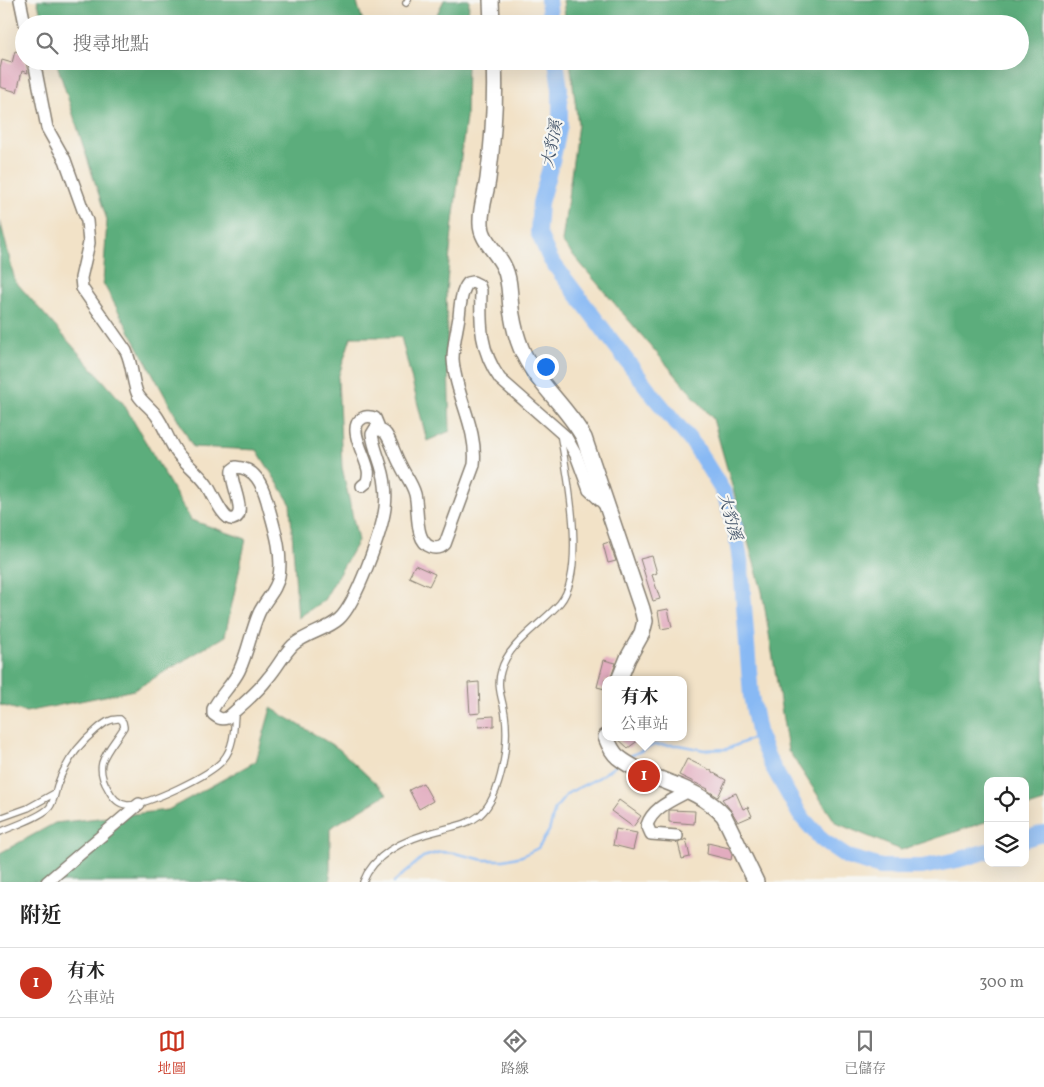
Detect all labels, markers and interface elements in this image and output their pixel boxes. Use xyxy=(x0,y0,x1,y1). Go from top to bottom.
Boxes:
search box xyxy=(15,15,1029,70)
icon: search xyxy=(33,29,61,57)
text: 搜尋地點 xyxy=(73,32,149,58)
water label: 大豹溪 xyxy=(538,116,569,170)
your location xyxy=(533,354,559,380)
water label: 大豹溪 xyxy=(712,491,747,545)
popup xyxy=(602,676,687,741)
text: 有木 xyxy=(620,685,659,711)
text: 公車站 xyxy=(620,714,669,736)
pin: 1 xyxy=(628,757,660,795)
map controls xyxy=(984,777,1029,867)
button: locate xyxy=(984,777,1029,822)
button: layers xyxy=(984,822,1029,867)
text: 附近 xyxy=(20,902,62,931)
text: 有木 xyxy=(67,959,105,985)
text: 1 xyxy=(33,972,39,994)
text: 300 m xyxy=(979,972,1024,994)
text: 公車站 xyxy=(67,988,115,1010)
tab: 地圖 xyxy=(158,1027,186,1079)
tab: 路線 xyxy=(501,1027,529,1079)
tab: 已儲存 xyxy=(844,1027,886,1079)

